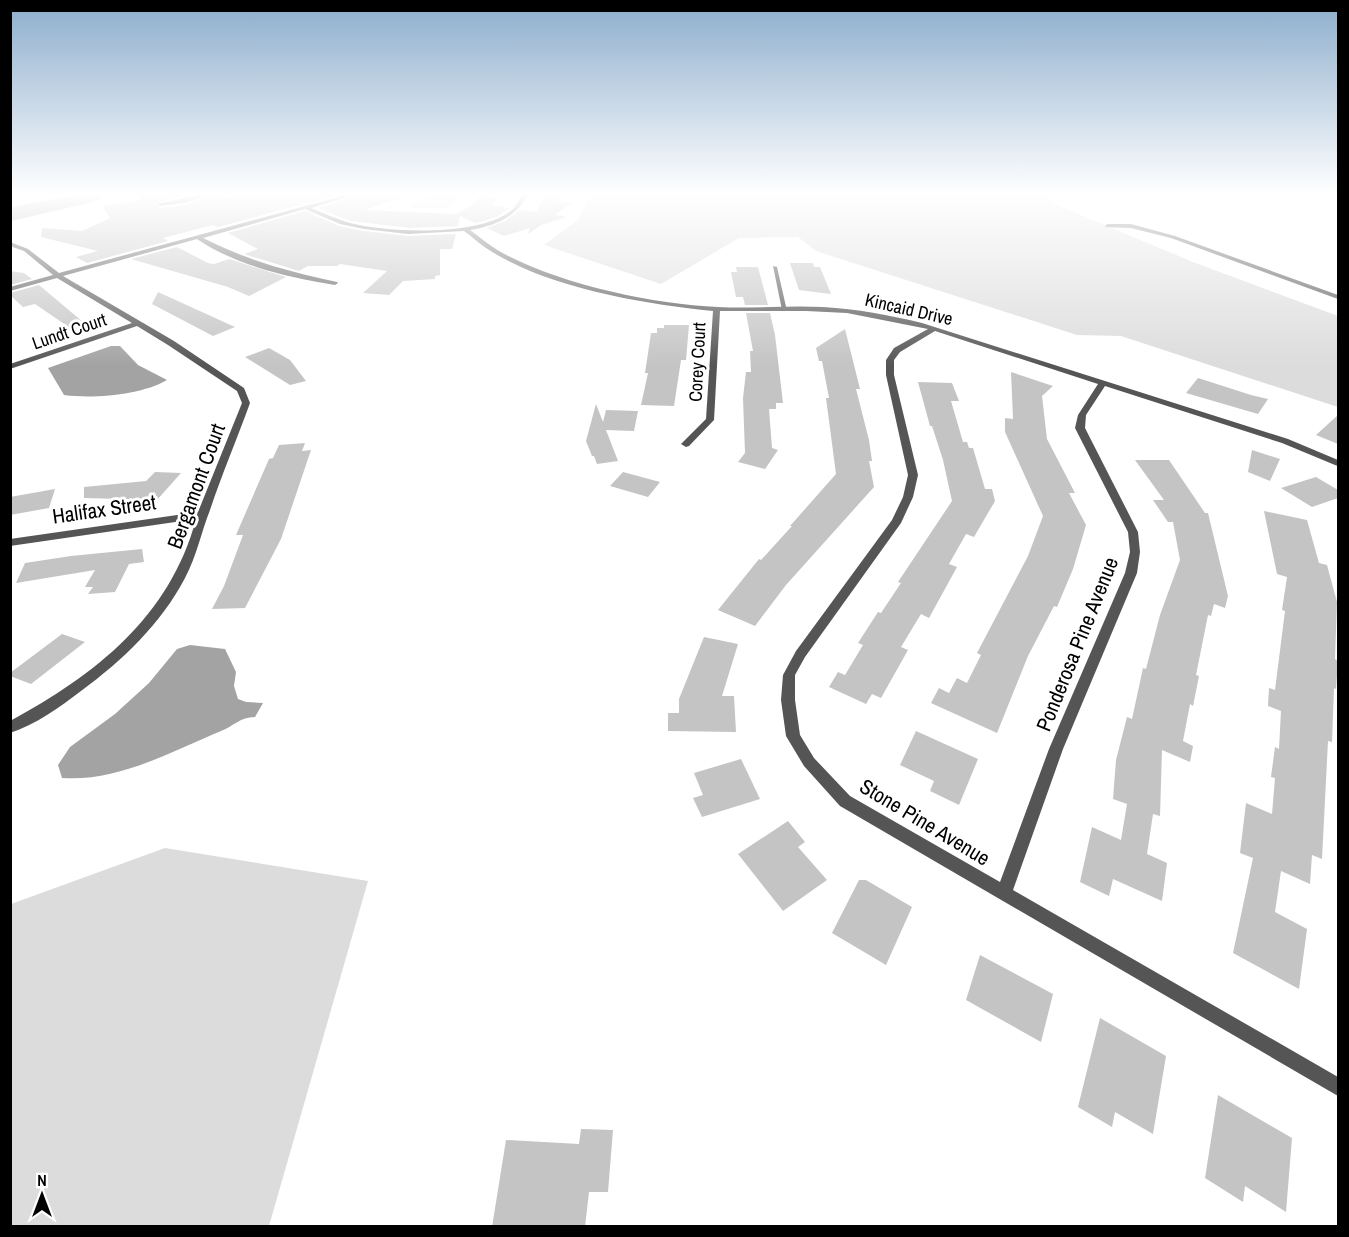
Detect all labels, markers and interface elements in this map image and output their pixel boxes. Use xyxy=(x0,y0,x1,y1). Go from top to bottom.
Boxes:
street label: Kincaid Drive xyxy=(863,287,955,331)
street label: Lundt Court xyxy=(28,307,110,355)
street label: Corey Court xyxy=(682,322,712,402)
street label: Bergamont Court xyxy=(160,419,232,553)
street label: Halifax Street xyxy=(50,487,158,531)
street label: Ponderosa Pine Avenue xyxy=(1029,553,1125,735)
street label: Stone Pine Avenue xyxy=(854,772,996,872)
north arrow xyxy=(12,1165,72,1225)
text: N xyxy=(37,1169,47,1191)

